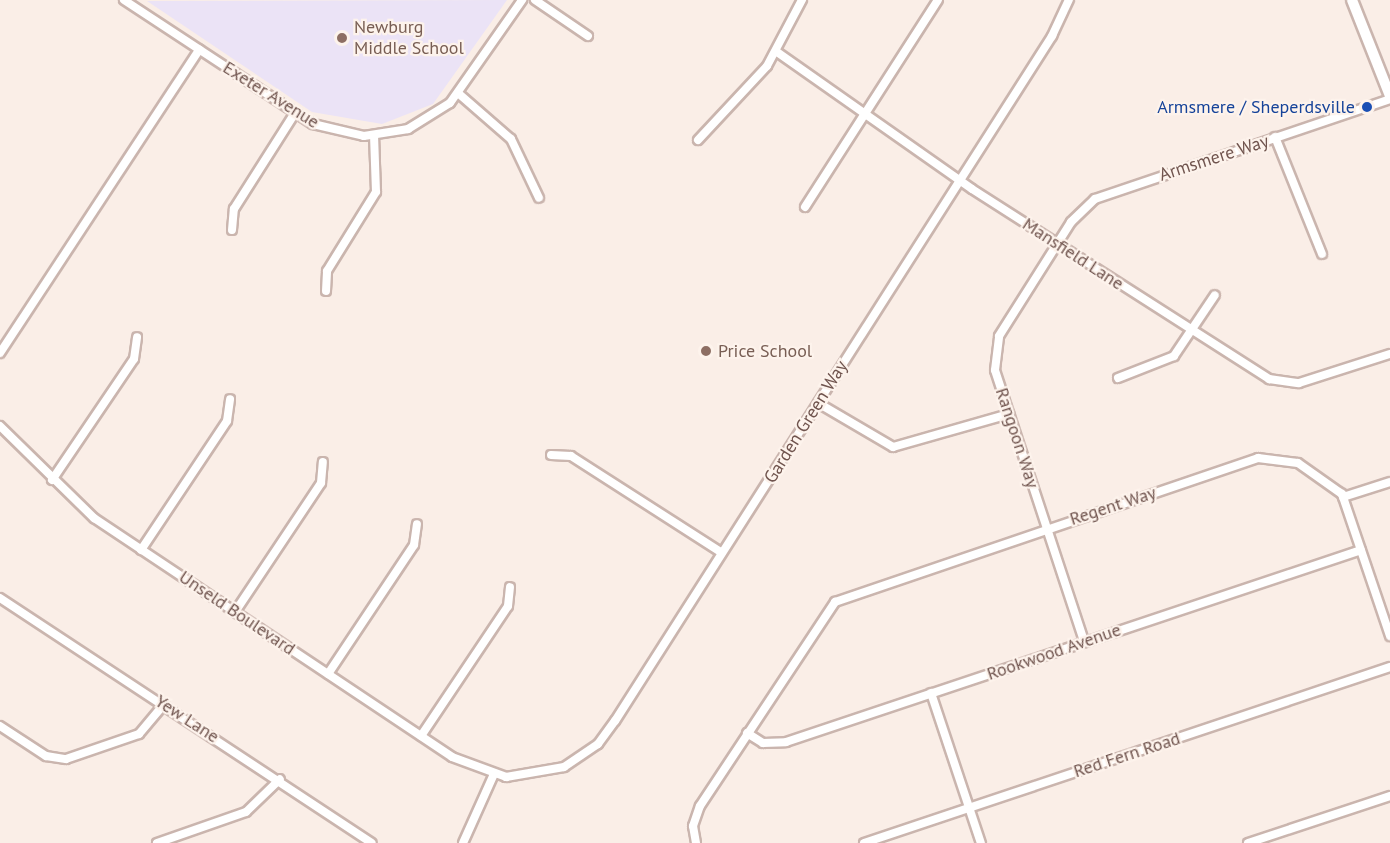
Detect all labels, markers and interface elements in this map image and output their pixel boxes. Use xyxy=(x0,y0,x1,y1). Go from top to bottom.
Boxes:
place label: Newburg Middle School xyxy=(354,17,464,60)
marker: Newburg Middle School xyxy=(335,31,349,45)
street label: Exeter Avenue xyxy=(219,57,323,133)
place label: Armsmere / Sheperdsville xyxy=(1157,96,1355,118)
marker: Armsmere / Sheperdsville xyxy=(1360,100,1374,114)
street label: Armsmere Way xyxy=(1156,130,1272,186)
street label: Mansfield Lane xyxy=(1018,213,1128,295)
place label: Price School xyxy=(718,340,812,362)
marker: Price School xyxy=(699,344,713,358)
street label: Garden Green Way xyxy=(760,357,852,487)
street label: Rangoon Way xyxy=(991,385,1043,491)
street label: Regent Way xyxy=(1067,482,1159,530)
street label: Unseld Boulevard xyxy=(175,566,299,660)
street label: Rookwood Avenue xyxy=(984,619,1124,685)
street label: Yew Lane xyxy=(151,690,223,748)
street label: Red Fern Road xyxy=(1071,728,1183,782)

